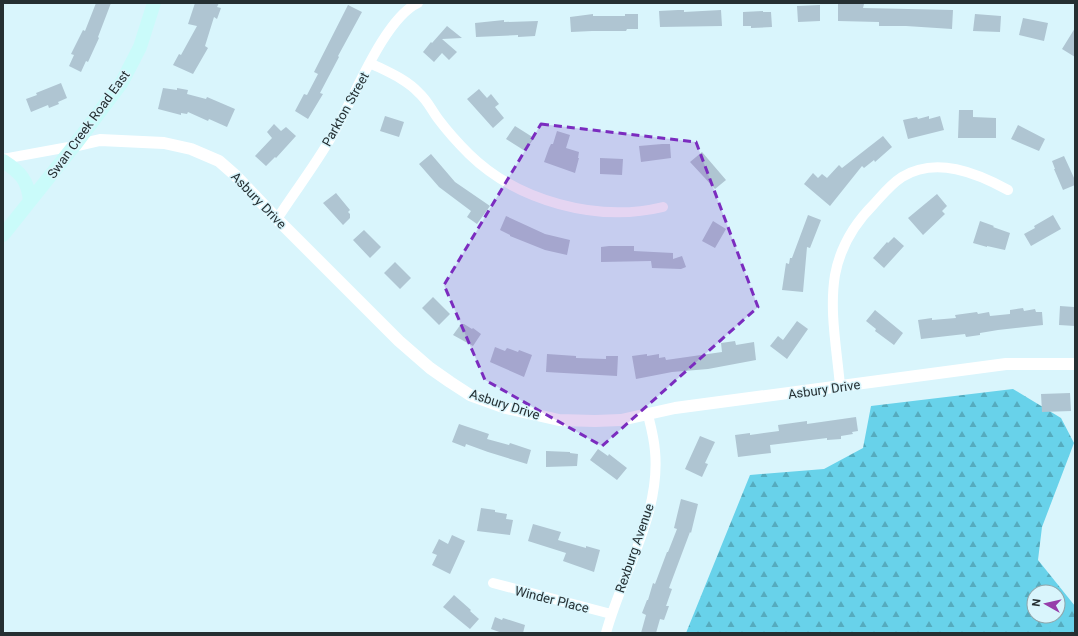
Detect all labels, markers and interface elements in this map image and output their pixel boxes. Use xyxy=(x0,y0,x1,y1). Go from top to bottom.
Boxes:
street label: Swan Creek Road East xyxy=(44,67,133,181)
street label: Parkton Street xyxy=(319,70,372,149)
street label: Asbury Drive xyxy=(228,169,289,232)
street label: Asbury Drive xyxy=(787,377,861,402)
street label: Asbury Drive xyxy=(468,386,542,423)
street label: Rexburg Avenue xyxy=(612,502,657,595)
street label: Winder Place xyxy=(513,583,591,616)
north arrow xyxy=(1026,584,1066,624)
text: N xyxy=(1030,598,1044,607)

